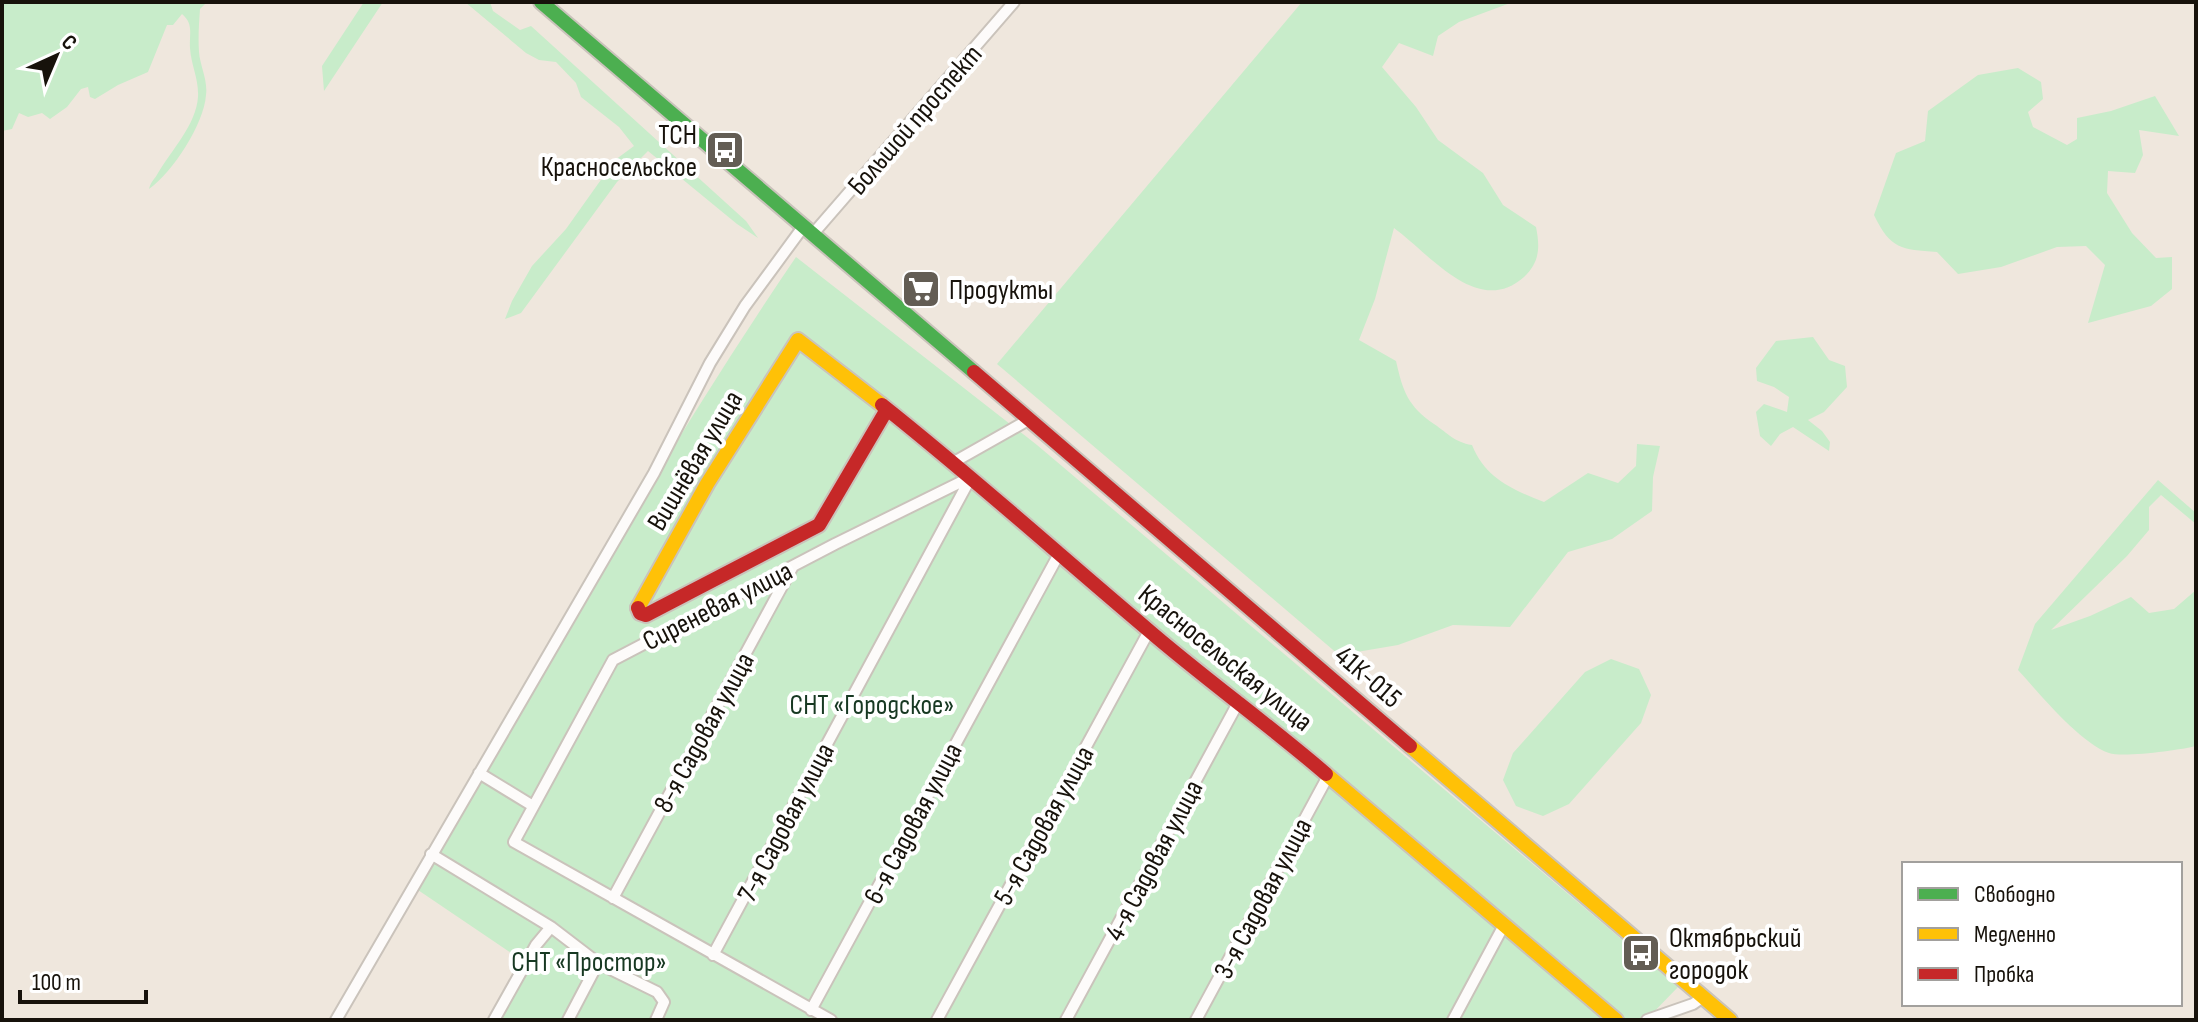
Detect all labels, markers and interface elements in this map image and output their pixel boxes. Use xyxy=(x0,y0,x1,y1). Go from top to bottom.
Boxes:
north arrow xyxy=(16,16,96,96)
text: С xyxy=(55,29,82,56)
street label: Большой проспект xyxy=(841,38,989,202)
place label: ТСН Красносельское xyxy=(541,119,697,184)
bus stop icon: ТСН Красносельское xyxy=(704,129,746,171)
supermarket icon: Продукты xyxy=(900,268,942,310)
place label: Продукты xyxy=(949,274,1053,307)
street label: Вишнёвая улица xyxy=(641,385,750,537)
street label: Сиреневая улица xyxy=(637,555,798,658)
street label: Красносельская улица xyxy=(1131,578,1319,738)
street label: 41К-015 xyxy=(1328,639,1408,715)
street label: 8-я Садовая улица xyxy=(647,647,762,818)
park label: СНТ «Городское» xyxy=(790,689,954,722)
street label: 7-я Садовая улица xyxy=(731,738,842,908)
street label: 6-я Садовая улица xyxy=(857,738,970,910)
street label: 5-я Садовая улица xyxy=(987,741,1102,911)
street label: 4-я Садовая улица xyxy=(1098,775,1210,947)
street label: 3-я Садовая улица xyxy=(1207,813,1319,985)
legend xyxy=(1902,862,2182,1006)
text: Свободно xyxy=(1974,880,2055,909)
text: Медленно xyxy=(1974,920,2056,949)
place label: Октябрьский городок xyxy=(1669,922,1801,987)
bus stop icon: Октябрьский городок xyxy=(1620,932,1662,974)
park label: СНТ «Простор» xyxy=(511,946,667,979)
scale bar xyxy=(20,954,146,1004)
text: Пробка xyxy=(1974,960,2034,989)
text: 100 m xyxy=(32,968,81,997)

